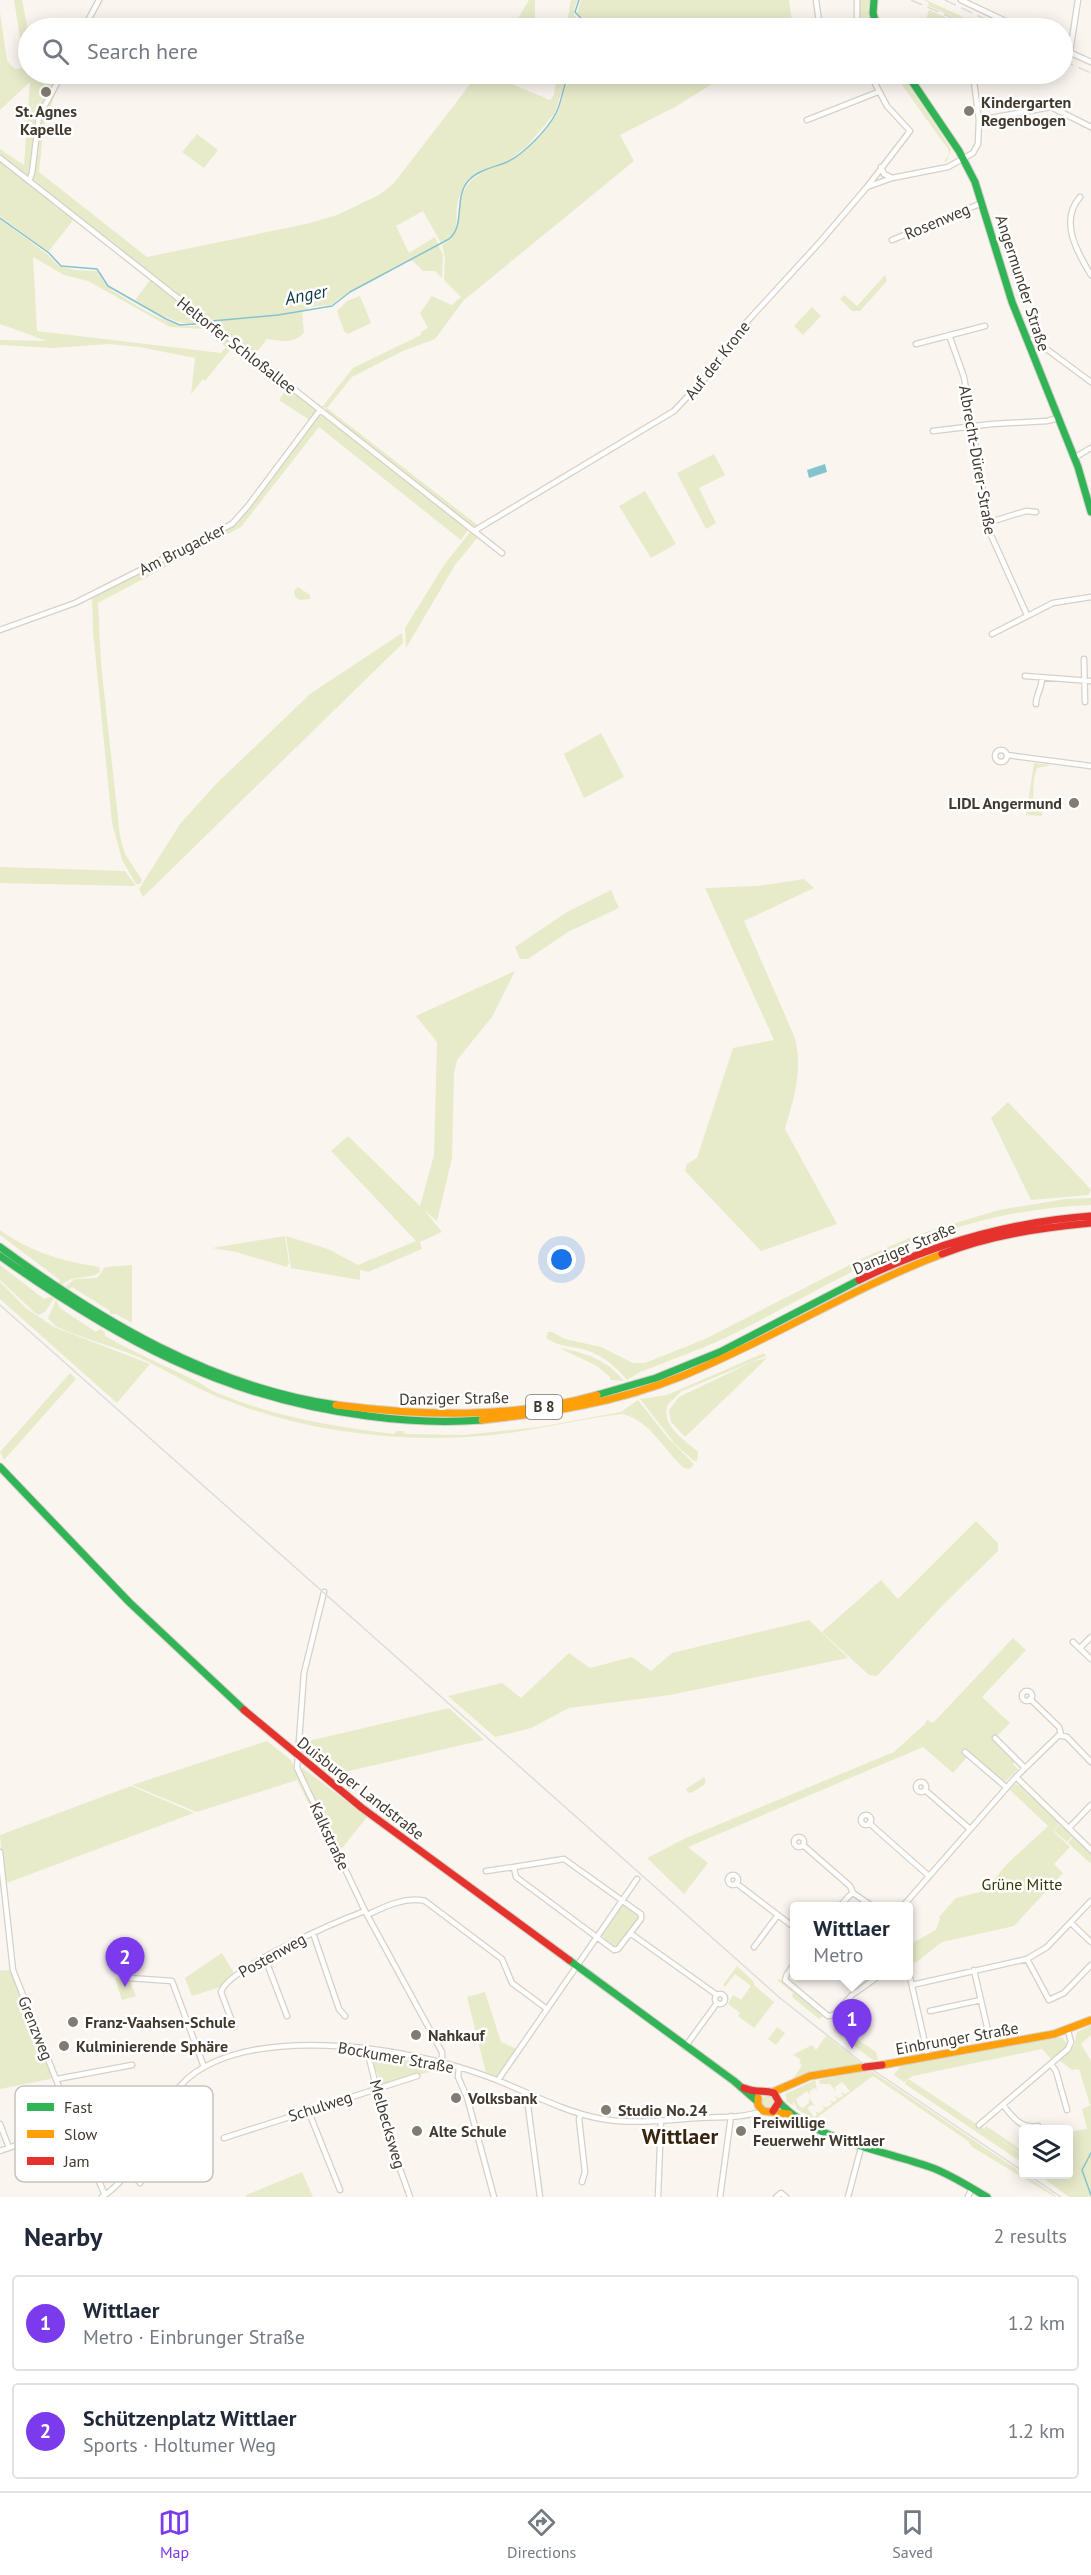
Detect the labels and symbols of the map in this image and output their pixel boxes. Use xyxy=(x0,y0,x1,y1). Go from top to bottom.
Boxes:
marker: St. Agnes Kapelle xyxy=(39,85,53,99)
place label: Kindergarten Regenbogen xyxy=(981,92,1071,130)
place label: St. Agnes Kapelle xyxy=(15,101,77,139)
marker: Kindergarten Regenbogen xyxy=(962,104,976,118)
street label: Rosenweg xyxy=(901,198,973,244)
street label: Angermunder Straße xyxy=(992,212,1054,354)
water label: Anger xyxy=(282,279,330,310)
street label: Heltorfer Schloßallee xyxy=(173,292,301,398)
street label: Auf der Krone xyxy=(680,317,754,403)
street label: Albrecht-Dürer-Straße xyxy=(955,384,1001,536)
street label: Am Brugacker xyxy=(135,518,229,579)
place label: LIDL Angermund xyxy=(948,793,1062,813)
marker: LIDL Angermund xyxy=(1067,796,1081,810)
street label: Danziger Straße xyxy=(850,1217,958,1279)
your location xyxy=(547,1245,576,1274)
street label: Danziger Straße xyxy=(399,1387,509,1409)
road number: B 8 xyxy=(526,1395,562,1419)
street label: Duisburger Landstraße xyxy=(294,1732,428,1844)
street label: Kalkstraße xyxy=(306,1799,354,1873)
park label: Grüne Mitte xyxy=(982,1874,1062,1894)
street label: Postenweg xyxy=(235,1928,309,1982)
pin: 2 xyxy=(106,1938,144,1987)
street label: Grenzweg xyxy=(14,1993,58,2063)
pin: 1 xyxy=(832,2000,872,2049)
place label: Franz-Vaahsen-Schule xyxy=(85,2012,236,2032)
marker: Franz-Vaahsen-Schule xyxy=(66,2015,80,2029)
street label: Einbrunger Straße xyxy=(894,2017,1020,2059)
place label: Nahkauf xyxy=(428,2025,486,2045)
marker: Nahkauf xyxy=(409,2028,423,2042)
place label: Kulminierende Sphäre xyxy=(76,2036,228,2056)
street label: Bockumer Straße xyxy=(337,2037,455,2077)
marker: Kulminierende Sphäre xyxy=(57,2039,71,2053)
street label: Melbecksweg xyxy=(366,2077,410,2171)
legend xyxy=(15,2086,213,2182)
street label: Schulweg xyxy=(286,2086,354,2126)
place label: Volksbank xyxy=(467,2088,538,2108)
marker: Volksbank xyxy=(449,2091,463,2105)
text: Fast xyxy=(64,2097,93,2117)
place label: Studio No.24 xyxy=(618,2100,707,2120)
marker: Studio No.24 xyxy=(599,2103,613,2117)
place label: Freiwillige Feuerwehr Wittlaer xyxy=(753,2112,885,2150)
place label: Alte Schule xyxy=(429,2121,507,2141)
district label: Wittlaer xyxy=(642,2122,718,2150)
text: Slow xyxy=(64,2124,98,2144)
marker: Alte Schule xyxy=(410,2124,424,2138)
marker: Freiwillige Feuerwehr Wittlaer xyxy=(734,2124,748,2138)
text: Jam xyxy=(63,2151,90,2171)

